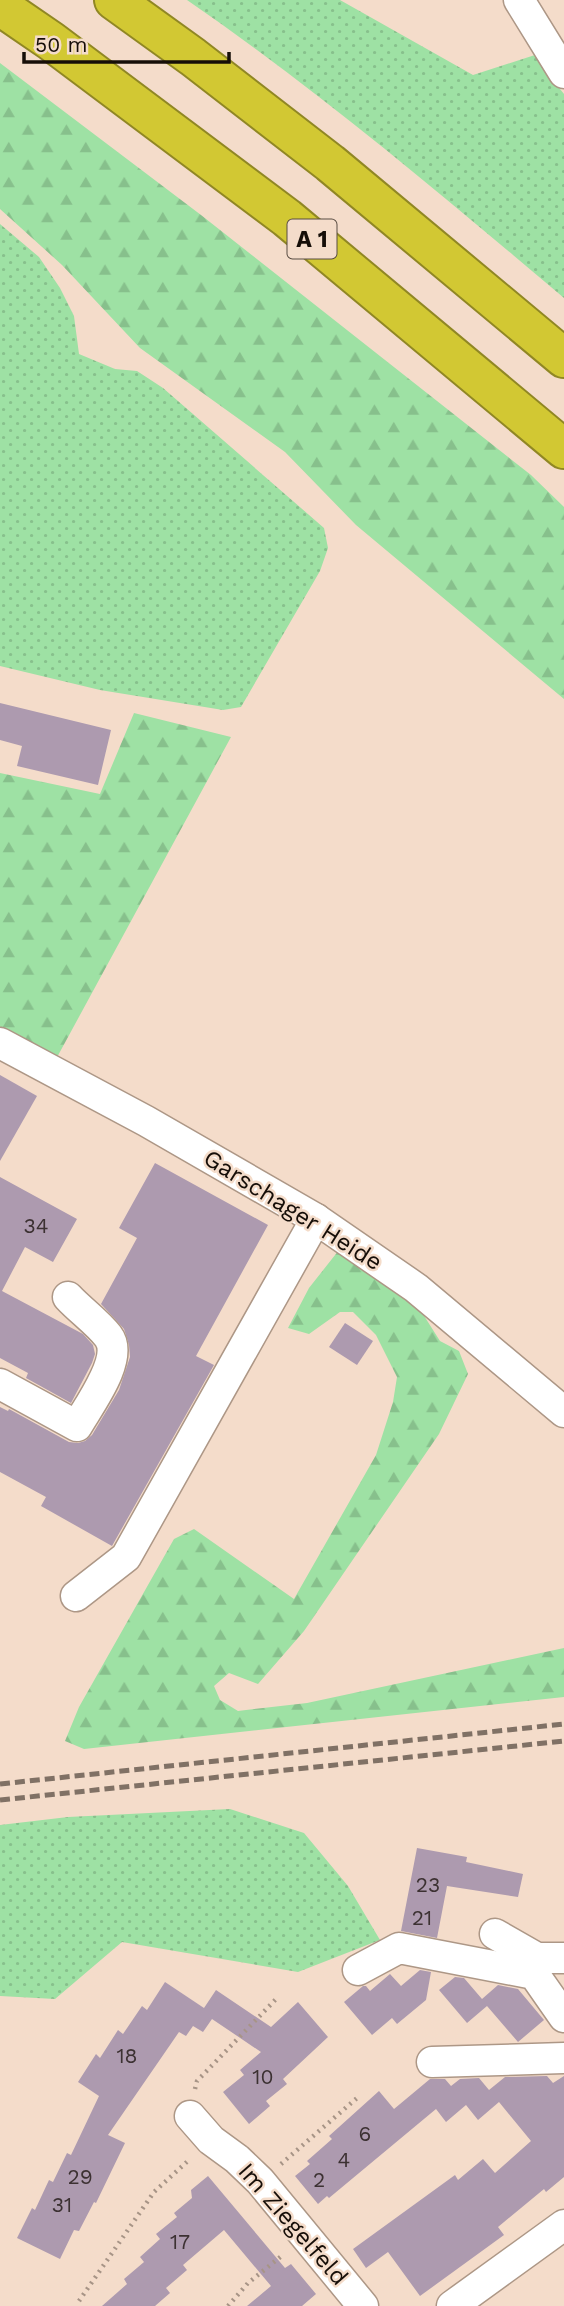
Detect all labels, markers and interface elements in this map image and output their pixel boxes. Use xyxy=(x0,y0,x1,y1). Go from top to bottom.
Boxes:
scale bar xyxy=(24,21,229,65)
text: 50 m xyxy=(35,32,87,57)
road number: A 1 xyxy=(288,220,336,258)
street label: Garschager Heide xyxy=(198,1144,388,1276)
house number: 34 xyxy=(23,1213,49,1238)
house number: 23 xyxy=(416,1872,440,1897)
house number: 21 xyxy=(412,1905,432,1930)
house number: 18 xyxy=(116,2043,138,2068)
house number: 10 xyxy=(252,2064,274,2089)
house number: 6 xyxy=(359,2121,371,2146)
house number: 4 xyxy=(338,2147,350,2172)
street label: Im Ziegelfeld xyxy=(232,2157,354,2291)
house number: 29 xyxy=(67,2164,93,2189)
house number: 2 xyxy=(313,2167,325,2192)
house number: 31 xyxy=(52,2192,72,2217)
house number: 17 xyxy=(170,2229,190,2254)

